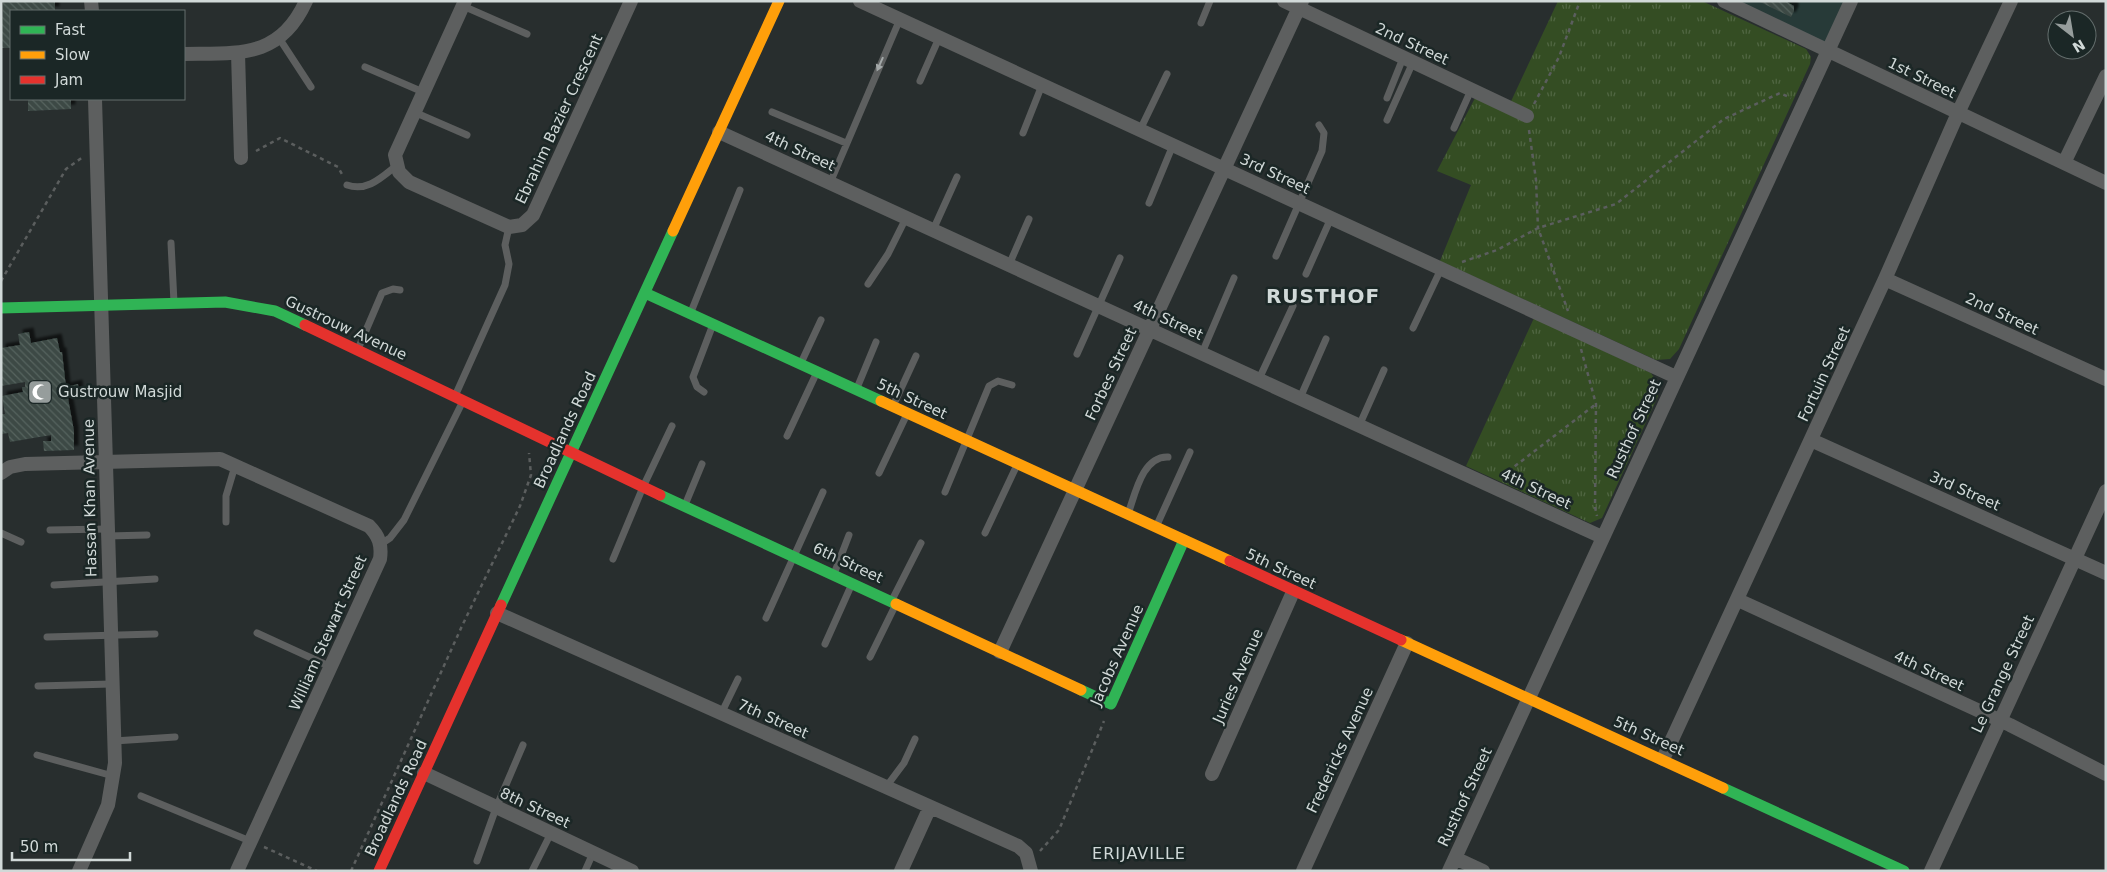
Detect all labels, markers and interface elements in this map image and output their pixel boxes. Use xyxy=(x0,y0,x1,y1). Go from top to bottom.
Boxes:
legend xyxy=(10,10,185,100)
north arrow xyxy=(2047,10,2097,60)
street label: 2nd Street xyxy=(1372,19,1452,69)
text: Fast xyxy=(55,21,85,39)
street label: Ebrahim Bazier Crescent xyxy=(512,31,606,207)
text: N xyxy=(2070,36,2088,56)
text: Slow xyxy=(55,46,90,64)
street label: 1st Street xyxy=(1885,54,1959,102)
one-way arrow xyxy=(876,57,884,71)
text: Jam xyxy=(54,71,83,89)
street label: 4th Street xyxy=(762,127,838,175)
street label: 3rd Street xyxy=(1237,150,1313,198)
district label: RUSTHOF xyxy=(1266,284,1380,308)
street label: 2nd Street xyxy=(1962,289,2042,339)
street label: Gustrouw Avenue xyxy=(282,292,410,364)
street label: 4th Street xyxy=(1130,296,1206,344)
street label: Fortuin Street xyxy=(1794,323,1854,424)
street label: Forbes Street xyxy=(1082,325,1140,423)
street label: Broadlands Road xyxy=(530,369,600,491)
street label: 5th Street xyxy=(874,375,950,423)
street label: Rusthof Street xyxy=(1603,376,1665,481)
mosque icon: Gustrouw Masjid xyxy=(27,379,53,405)
place label: Gustrouw Masjid xyxy=(58,383,182,401)
street label: Hassan Khan Avenue xyxy=(80,419,100,577)
street label: 4th Street xyxy=(1498,465,1574,513)
street label: 3rd Street xyxy=(1927,467,2003,515)
street label: 6th Street xyxy=(810,539,886,587)
street label: 5th Street xyxy=(1243,545,1319,593)
street label: William Stewart Street xyxy=(286,552,370,714)
street label: Jacobs Avenue xyxy=(1086,602,1147,709)
street label: Le Grange Street xyxy=(1968,612,2038,736)
street label: Juries Avenue xyxy=(1209,626,1267,727)
street label: 4th Street xyxy=(1891,647,1967,695)
street label: Fredericks Avenue xyxy=(1303,684,1377,816)
street label: 7th Street xyxy=(735,695,811,743)
street label: 5th Street xyxy=(1611,712,1687,760)
street label: Broadlands Road xyxy=(361,737,431,859)
street label: Rusthof Street xyxy=(1434,744,1496,849)
street label: 8th Street xyxy=(497,784,573,832)
scale bar xyxy=(12,830,130,862)
text: 50 m xyxy=(20,838,58,856)
district label: ERIJAVILLE xyxy=(1092,844,1186,863)

